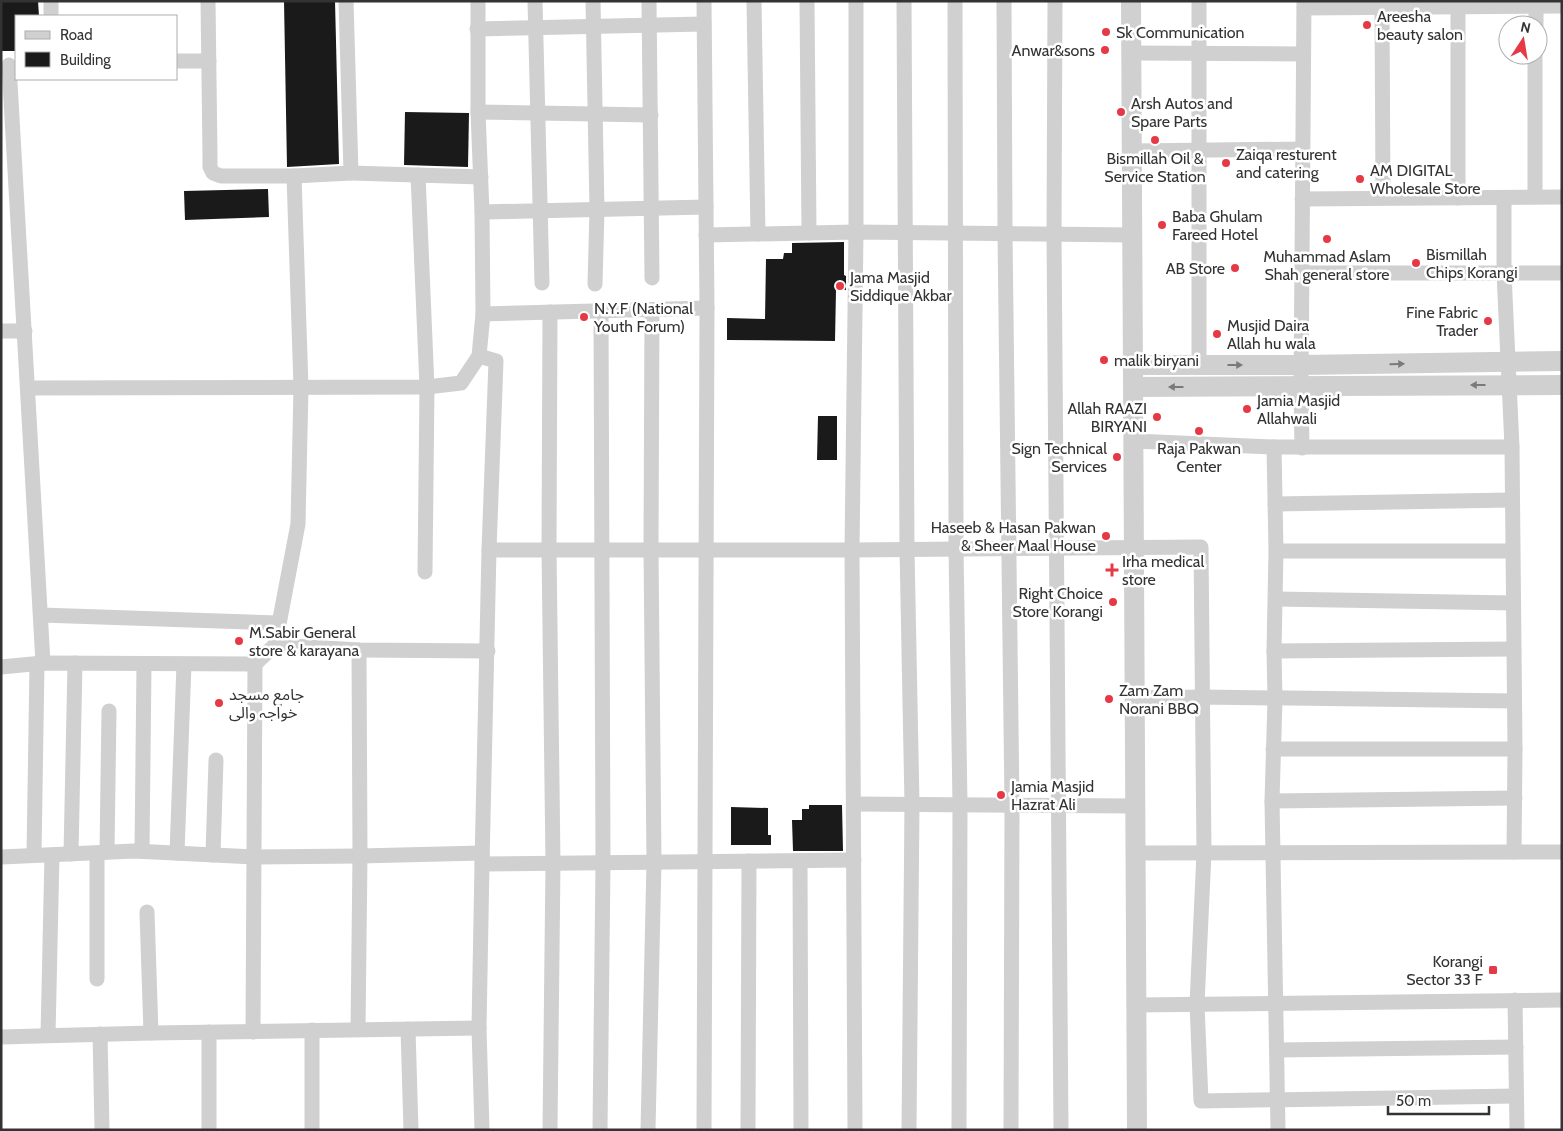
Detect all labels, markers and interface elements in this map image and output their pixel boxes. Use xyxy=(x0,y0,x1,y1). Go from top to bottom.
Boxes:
place label: Areesha beauty salon xyxy=(1377,7,1463,44)
legend xyxy=(15,15,178,80)
north arrow xyxy=(1498,15,1548,65)
text: N xyxy=(1519,17,1532,37)
marker: Areesha beauty salon xyxy=(1361,19,1373,31)
place label: Sk Communication xyxy=(1116,23,1245,42)
text: Road xyxy=(60,26,93,44)
marker: Sk Communication xyxy=(1100,26,1112,38)
place label: Anwar&sons xyxy=(1012,41,1095,60)
marker: Anwar&sons xyxy=(1099,44,1111,56)
text: Building xyxy=(60,51,111,69)
place label: Arsh Autos and Spare Parts xyxy=(1131,94,1233,131)
marker: Arsh Autos and Spare Parts xyxy=(1115,106,1127,118)
marker: Bismillah Oil & Service Station xyxy=(1149,134,1161,146)
place label: Zaiqa resturent and catering xyxy=(1236,145,1337,182)
place label: Bismillah Oil & Service Station xyxy=(1104,149,1206,186)
marker: Zaiqa resturent and catering xyxy=(1220,157,1232,169)
place label: AM DIGITAL Wholesale Store xyxy=(1370,161,1481,198)
marker: AM DIGITAL Wholesale Store xyxy=(1354,173,1366,185)
place label: Baba Ghulam Fareed Hotel xyxy=(1172,207,1263,244)
marker: Baba Ghulam Fareed Hotel xyxy=(1156,219,1168,231)
marker: Muhammad Aslam Shah general store xyxy=(1321,233,1333,245)
place label: Bismillah Chips Korangi xyxy=(1426,245,1518,282)
place label: Muhammad Aslam Shah general store xyxy=(1263,247,1391,284)
marker: Bismillah Chips Korangi xyxy=(1410,257,1422,269)
place label: AB Store xyxy=(1166,259,1225,278)
marker: AB Store xyxy=(1229,262,1241,274)
place label: Jama Masjid Siddique Akbar xyxy=(849,268,952,305)
marker: Jama Masjid Siddique Akbar xyxy=(834,280,846,292)
place label: N.Y.F (National Youth Forum) xyxy=(593,299,693,336)
place label: Fine Fabric Trader xyxy=(1406,303,1479,340)
marker: N.Y.F (National Youth Forum) xyxy=(578,311,590,323)
marker: Fine Fabric Trader xyxy=(1482,315,1494,327)
place label: Musjid Daira Allah hu wala xyxy=(1227,316,1316,353)
marker: Musjid Daira Allah hu wala xyxy=(1211,328,1223,340)
place label: malik biryani xyxy=(1114,351,1199,370)
marker: malik biryani xyxy=(1098,354,1110,366)
one-way arrow xyxy=(1389,360,1405,368)
one-way arrow xyxy=(1227,361,1243,369)
one-way arrow xyxy=(1470,381,1486,389)
one-way arrow xyxy=(1167,383,1183,391)
place label: Jamia Masjid Allahwali xyxy=(1256,391,1340,428)
place label: Allah RAAZI BIRYANI xyxy=(1068,399,1147,436)
marker: Jamia Masjid Allahwali xyxy=(1241,403,1253,415)
marker: Allah RAAZI BIRYANI xyxy=(1151,411,1163,423)
marker: Raja Pakwan Center xyxy=(1193,425,1205,437)
place label: Sign Technical Services xyxy=(1011,439,1107,476)
place label: Raja Pakwan Center xyxy=(1157,439,1241,476)
marker: Sign Technical Services xyxy=(1111,451,1123,463)
place label: Haseeb & Hasan Pakwan & Sheer Maal House xyxy=(931,518,1096,555)
marker: Haseeb & Hasan Pakwan & Sheer Maal House xyxy=(1100,530,1112,542)
place label: Irha medical store xyxy=(1122,552,1204,589)
marker: Irha medical store xyxy=(1106,564,1118,576)
place label: Right Choice Store Korangi xyxy=(1013,584,1103,621)
marker: Right Choice Store Korangi xyxy=(1107,596,1119,608)
place label: M.Sabir General store & karayana xyxy=(249,623,359,660)
marker: M.Sabir General store & karayana xyxy=(233,635,245,647)
place label: Zam Zam Norani BBQ xyxy=(1119,681,1199,718)
place label: جامع مسجد خواجہ والی xyxy=(229,685,304,722)
marker: Zam Zam Norani BBQ xyxy=(1103,693,1115,705)
marker: جامع مسجد خواجہ والی xyxy=(213,697,225,709)
place label: Jamia Masjid Hazrat Ali xyxy=(1010,777,1094,814)
marker: Jamia Masjid Hazrat Ali xyxy=(995,789,1007,801)
place label: Korangi Sector 33 F xyxy=(1406,952,1484,989)
marker: Korangi Sector 33 F xyxy=(1487,964,1499,976)
scale bar xyxy=(1388,1084,1489,1116)
text: 50 m xyxy=(1396,1092,1431,1110)

